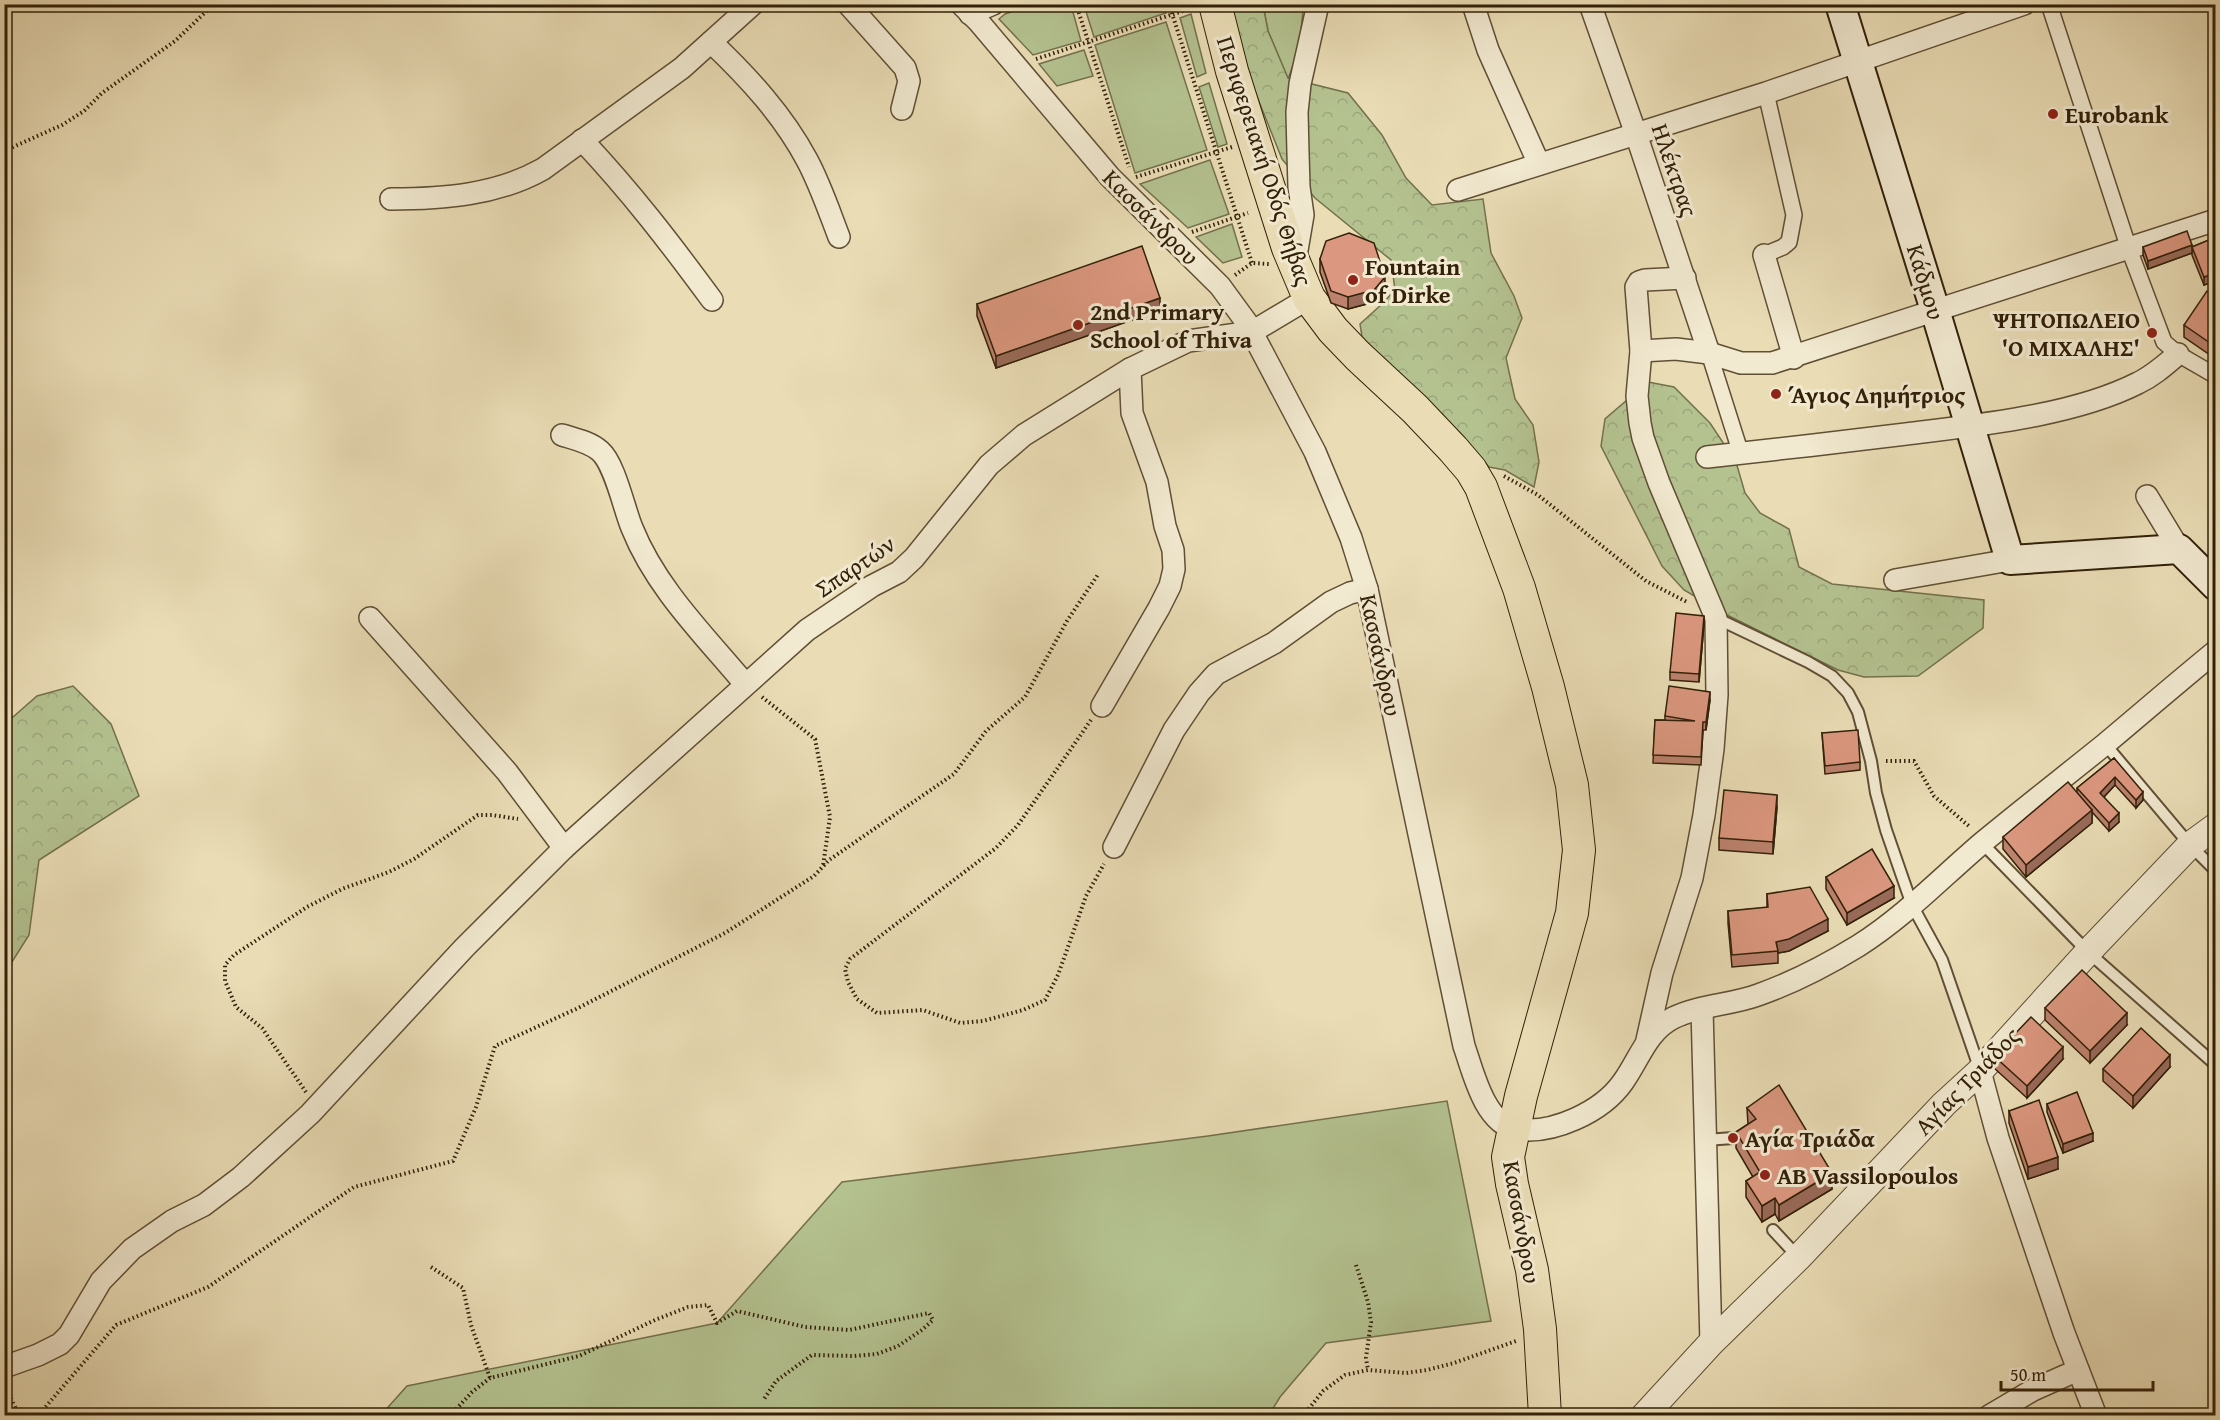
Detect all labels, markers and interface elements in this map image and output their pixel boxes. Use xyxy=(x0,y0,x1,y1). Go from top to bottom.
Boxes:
street label: Περιφερειακή Οδός Θήβας xyxy=(1208,32,1322,290)
place label: Eurobank xyxy=(2065,97,2169,132)
marker: Eurobank xyxy=(2046,107,2060,121)
street label: Ηλέκτρας xyxy=(1643,119,1707,221)
street label: Κασσάνδρου xyxy=(1095,161,1207,273)
street label: Κάδμου xyxy=(1898,240,1954,324)
place label: Fountain of Dirke xyxy=(1365,249,1460,312)
marker: Fountain of Dirke xyxy=(1346,273,1360,287)
place label: 2nd Primary School of Thiva xyxy=(1090,294,1253,357)
place label: ΨΗΤΟΠΩΛΕΙΟ 'Ο ΜΙΧΑΛΗΣ' xyxy=(1992,302,2140,365)
marker: 2nd Primary School of Thiva xyxy=(1071,318,1085,332)
marker: ΨΗΤΟΠΩΛΕΙΟ 'Ο ΜΙΧΑΛΗΣ' xyxy=(2145,326,2159,340)
place label: Άγιος Δημήτριος xyxy=(1788,377,1966,412)
marker: Άγιος Δημήτριος xyxy=(1769,387,1783,401)
street label: Σπαρτών xyxy=(808,526,902,606)
street label: Κασσάνδρου xyxy=(1351,591,1411,719)
street label: Αγίας Τριάδος xyxy=(1906,1019,2028,1143)
place label: Αγία Τριάδα xyxy=(1745,1121,1875,1156)
marker: Αγία Τριάδα xyxy=(1726,1131,1740,1145)
street label: Κασσάνδρου xyxy=(1494,1158,1550,1286)
place label: AB Vassilopoulos xyxy=(1777,1158,1958,1193)
marker: AB Vassilopoulos xyxy=(1758,1168,1772,1182)
scale bar xyxy=(2001,1354,2152,1392)
text: 50 m xyxy=(2010,1361,2046,1388)

